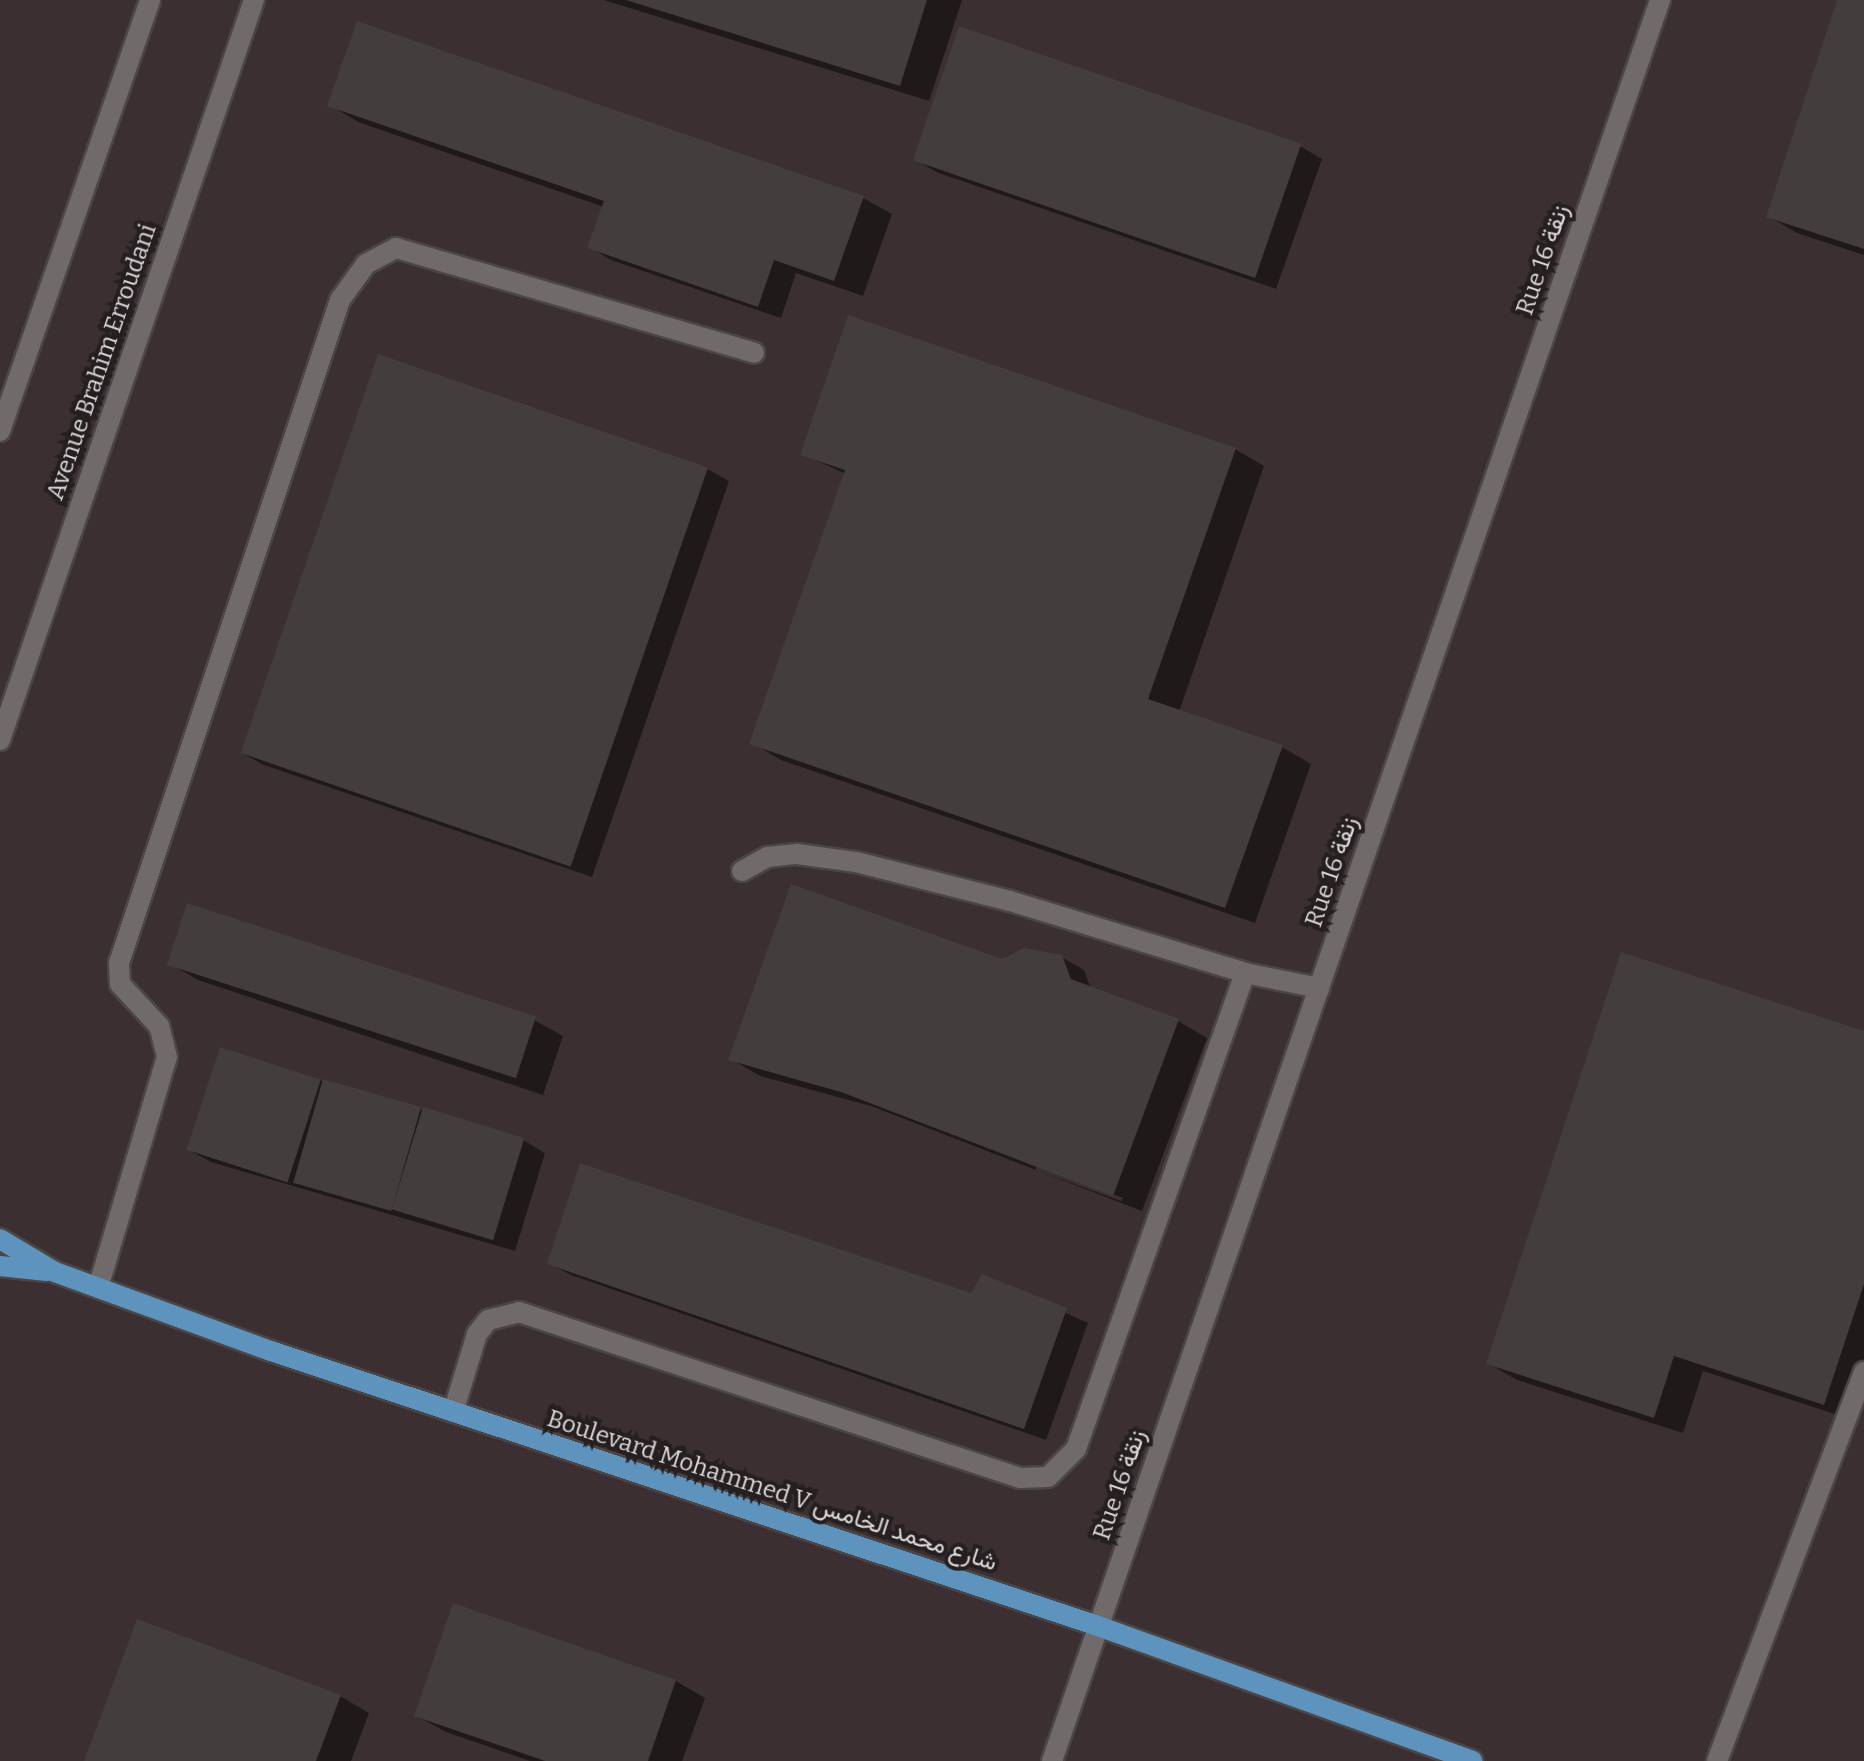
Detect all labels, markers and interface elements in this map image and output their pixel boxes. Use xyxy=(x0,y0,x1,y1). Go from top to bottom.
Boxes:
street label: Rue 16 زنقة xyxy=(1511,201,1575,319)
street label: Avenue Brahim Erroudani xyxy=(41,220,163,504)
street label: Rue 16 زنقة xyxy=(1300,813,1364,931)
street label: Boulevard Mohammed V شارع محمد الخامس xyxy=(543,1404,1001,1578)
street label: Rue 16 زنقة xyxy=(1088,1426,1152,1544)

